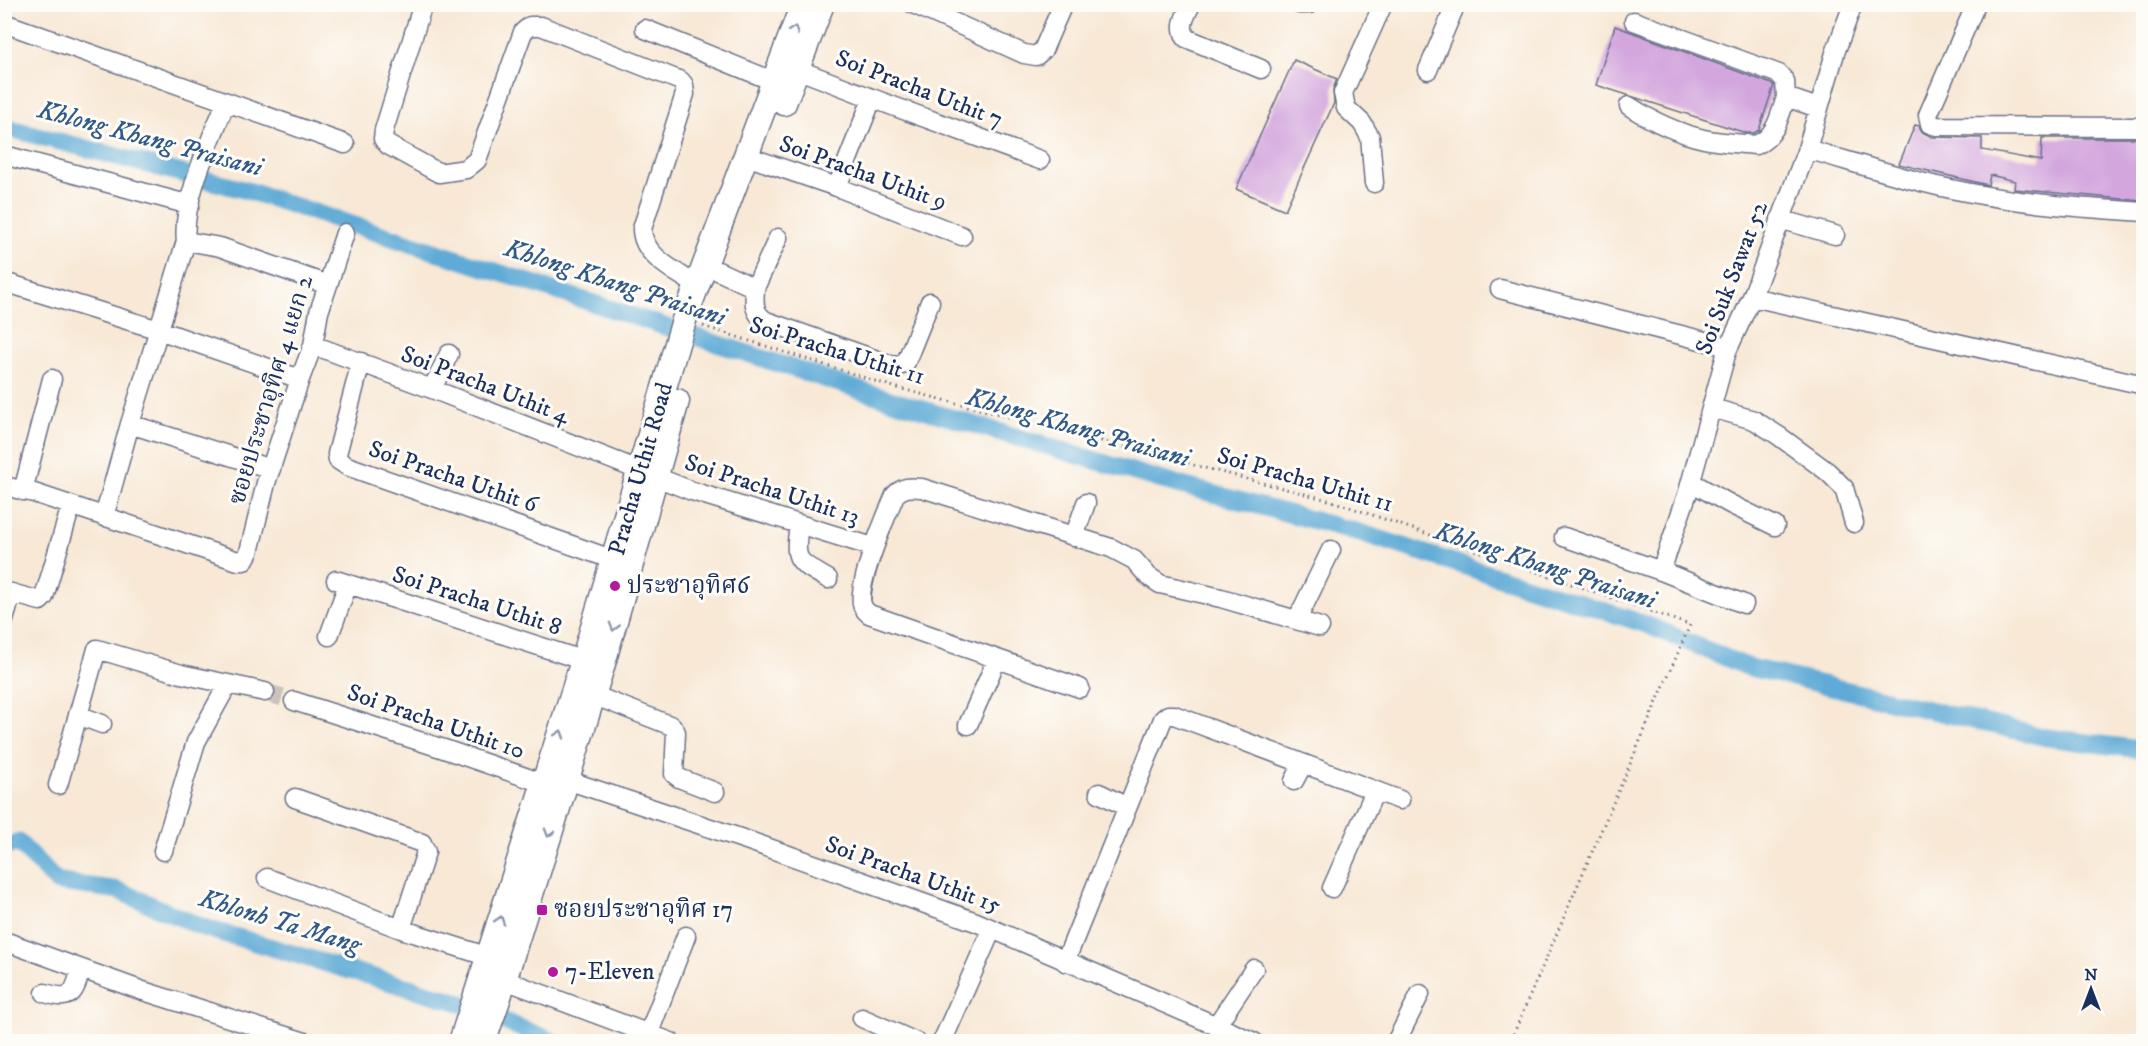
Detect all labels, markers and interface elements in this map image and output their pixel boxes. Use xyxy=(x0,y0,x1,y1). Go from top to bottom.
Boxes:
one-way arrow xyxy=(787,25,799,36)
street label: Soi Pracha Uthit 7 xyxy=(831,43,1007,135)
water label: Khlong Khang Praisani xyxy=(33,93,268,185)
street label: Soi Pracha Uthit 9 xyxy=(775,129,951,217)
street label: Soi Suk Sawat 52 xyxy=(1689,197,1775,359)
water label: Khlong Khang Praisani xyxy=(499,231,732,335)
street label: ซอยประชาอุทิศ 4 แยก 2 xyxy=(222,272,320,508)
street label: Soi Pracha Uthit 11 xyxy=(746,310,928,392)
street label: Soi Pracha Uthit 4 xyxy=(397,339,575,431)
street label: Pracha Uthit Road xyxy=(602,379,680,559)
water label: Khlong Khang Praisani xyxy=(962,380,1196,476)
street label: Soi Pracha Uthit 6 xyxy=(365,434,543,520)
street label: Soi Pracha Uthit 11 xyxy=(1213,441,1397,519)
street label: Soi Pracha Uthit 13 xyxy=(681,448,863,532)
water label: Khlong Khang Praisani xyxy=(1429,514,1662,618)
street label: Soi Pracha Uthit 8 xyxy=(389,560,565,642)
place label: ประชาอุทิศ6 xyxy=(627,571,751,601)
marker: ประชาอุทิศ6 xyxy=(608,579,622,593)
one-way arrow xyxy=(608,622,621,632)
street label: Soi Pracha Uthit 10 xyxy=(343,678,529,766)
one-way arrow xyxy=(553,729,565,740)
one-way arrow xyxy=(544,827,556,838)
street label: Soi Pracha Uthit 15 xyxy=(821,829,1005,921)
water label: Khlonh Ta Mang xyxy=(194,882,367,963)
place label: ซอยประชาอุทิศ 17 xyxy=(554,895,733,925)
marker: ซอยประชาอุทิศ 17 xyxy=(535,903,549,917)
one-way arrow xyxy=(493,915,506,926)
place label: 7-Eleven xyxy=(565,957,655,987)
north arrow xyxy=(2061,959,2121,1019)
marker: 7-Eleven xyxy=(546,965,560,979)
text: N xyxy=(2084,965,2098,985)

